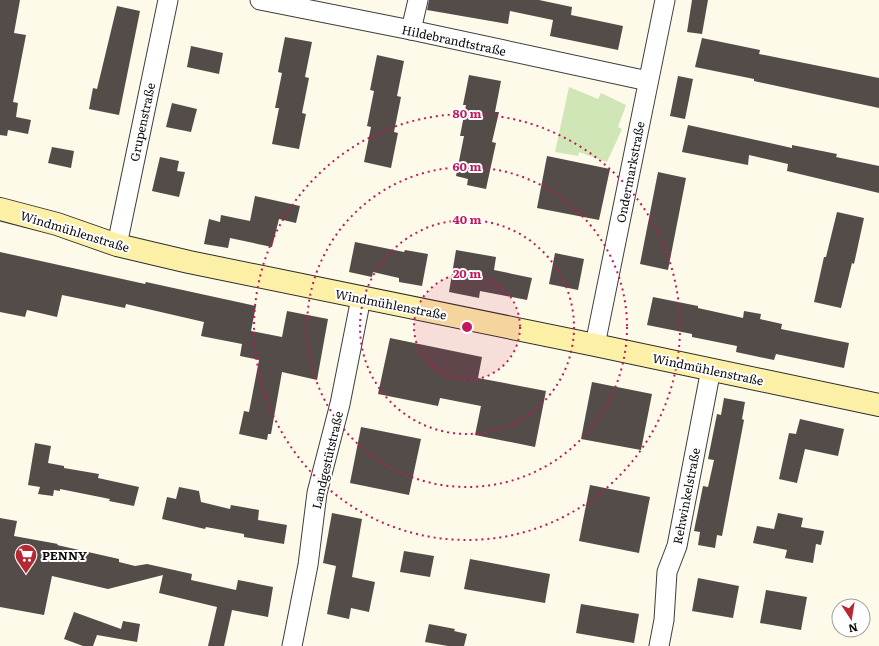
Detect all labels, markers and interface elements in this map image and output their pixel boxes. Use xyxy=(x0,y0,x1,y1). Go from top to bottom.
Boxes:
street label: Hildebrandtstraße xyxy=(400,20,508,60)
street label: Grupenstraße xyxy=(125,81,159,163)
text: 80 m xyxy=(453,104,481,122)
street label: Ondermarkstraße xyxy=(611,120,649,224)
text: 60 m xyxy=(453,157,481,175)
street label: Windmühlenstraße xyxy=(18,206,132,256)
text: 40 m xyxy=(453,210,482,228)
text: 20 m xyxy=(453,264,481,282)
street label: Windmühlenstraße xyxy=(334,284,448,324)
centre of rings xyxy=(460,320,474,334)
street label: Windmühlenstraße xyxy=(651,348,765,390)
street label: Landgestütstraße xyxy=(307,409,347,511)
street label: Rehwinkelstraße xyxy=(668,446,704,546)
supermarket icon: PENNY xyxy=(13,542,39,575)
place label: PENNY xyxy=(42,546,87,564)
north arrow xyxy=(831,598,871,638)
text: N xyxy=(847,620,859,638)

